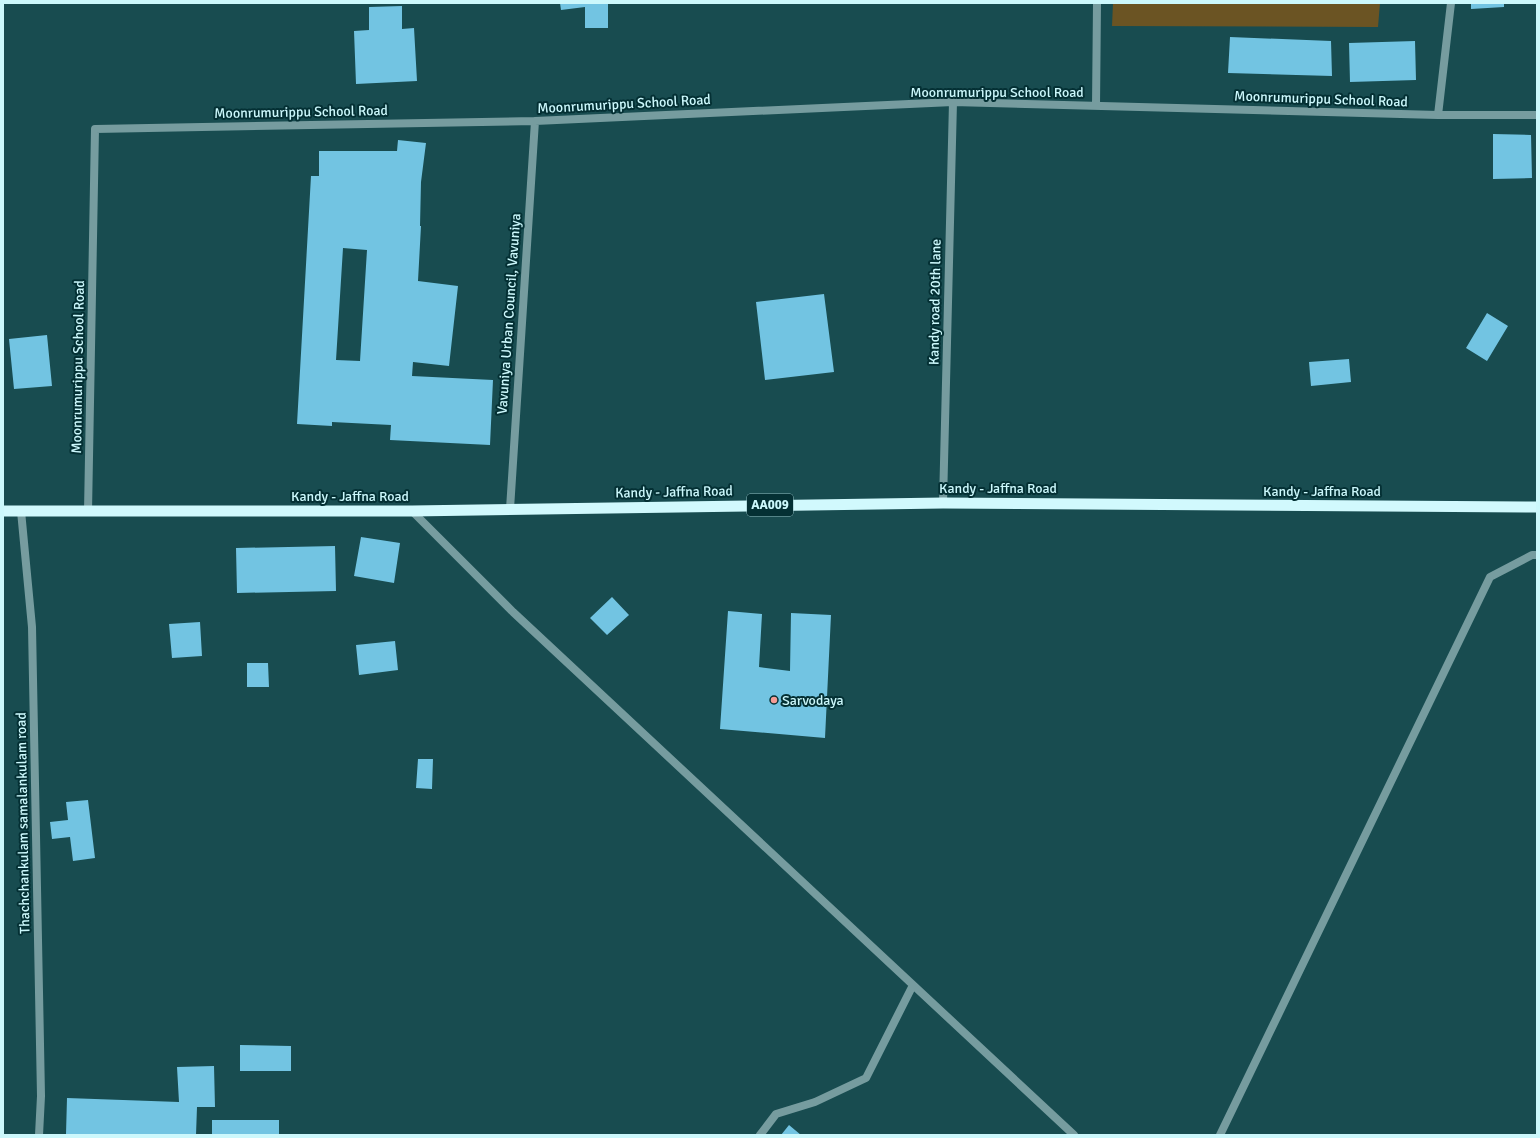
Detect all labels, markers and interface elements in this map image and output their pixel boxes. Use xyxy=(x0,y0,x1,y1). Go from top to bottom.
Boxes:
street label: Moonrumurippu School Road xyxy=(910,84,1084,101)
street label: Moonrumurippu School Road xyxy=(1234,87,1408,111)
street label: Moonrumurippu School Road xyxy=(537,91,711,117)
street label: Moonrumurippu School Road xyxy=(214,102,388,122)
street label: Vavuniya Urban Council, Vavuniya xyxy=(493,213,525,415)
street label: Kandy road 20th lane xyxy=(925,239,945,365)
street label: Moonrumurippu School Road xyxy=(68,280,88,454)
street label: Kandy - Jaffna Road xyxy=(939,480,1057,497)
street label: Kandy - Jaffna Road xyxy=(615,482,733,502)
street label: Kandy - Jaffna Road xyxy=(1263,483,1381,500)
street label: Kandy - Jaffna Road xyxy=(291,488,409,505)
road number: AA009 xyxy=(747,494,793,516)
place label: Sarvodaya xyxy=(782,692,844,709)
marker: Sarvodaya xyxy=(769,695,779,705)
street label: Thachchankulam samalankulam road xyxy=(13,712,33,934)

